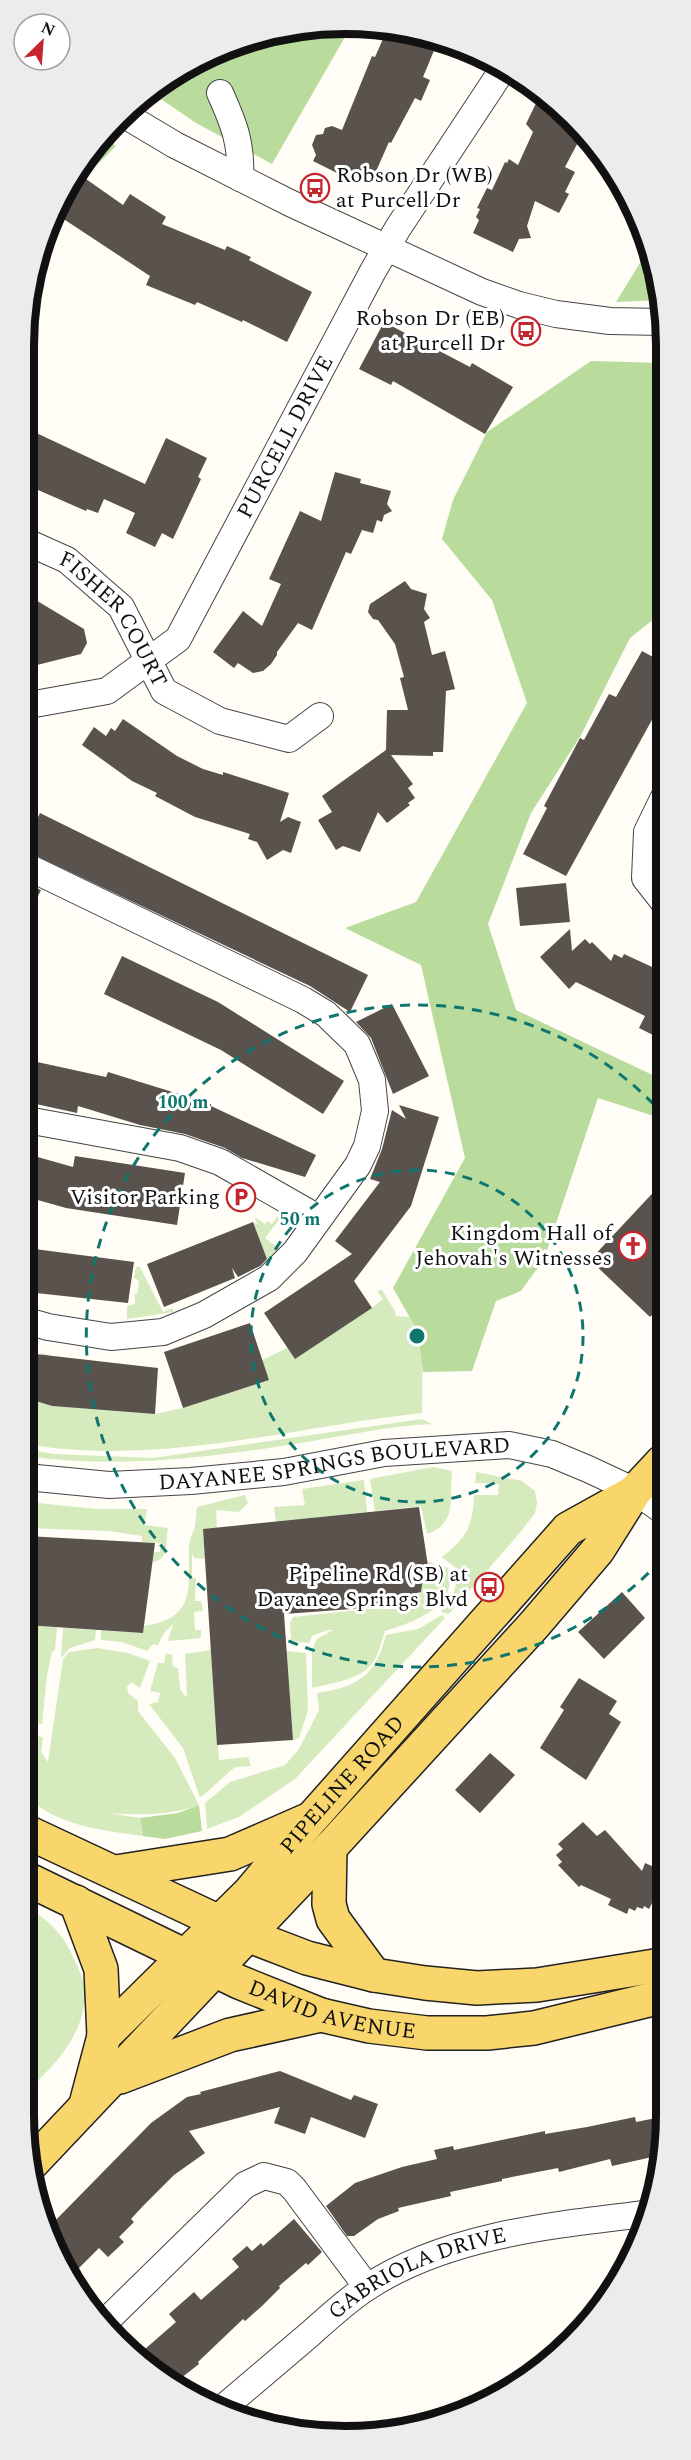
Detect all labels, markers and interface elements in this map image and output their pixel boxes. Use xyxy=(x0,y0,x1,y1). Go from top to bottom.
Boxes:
north arrow xyxy=(12,12,72,72)
text: N xyxy=(37,16,59,43)
place label: Robson Dr (WB) at Purcell Dr xyxy=(336,159,493,217)
bus stop icon: Robson Dr (WB) at Purcell Dr xyxy=(299,172,331,204)
place label: Robson Dr (EB) at Purcell Dr xyxy=(356,302,505,360)
bus stop icon: Robson Dr (EB) at Purcell Dr xyxy=(510,315,542,347)
street label: PURCELL DRIVE xyxy=(228,349,342,524)
street label: FISHER COURT xyxy=(54,542,176,693)
text: 100 m xyxy=(157,1089,209,1116)
place label: Visitor Parking xyxy=(70,1181,220,1214)
parking icon: Visitor Parking xyxy=(225,1181,257,1213)
text: 50 m xyxy=(280,1206,320,1233)
place label: Kingdom Hall of Jehovah's Witnesses xyxy=(415,1217,613,1275)
church icon: Kingdom Hall of Jehovah's Witnesses xyxy=(617,1230,649,1262)
centre of rings xyxy=(407,1326,427,1346)
street label: DAYANEE SPRINGS BOULEVARD xyxy=(158,1428,511,1499)
place label: Pipeline Rd (SB) at Dayanee Springs Blvd xyxy=(257,1558,468,1616)
bus stop icon: Pipeline Rd (SB) at Dayanee Springs Blvd xyxy=(473,1571,505,1603)
street label: PIPELINE ROAD xyxy=(272,1708,413,1861)
street label: DAVID AVENUE xyxy=(243,1971,418,2048)
street label: GABRIOLA DRIVE xyxy=(320,2218,509,2328)

